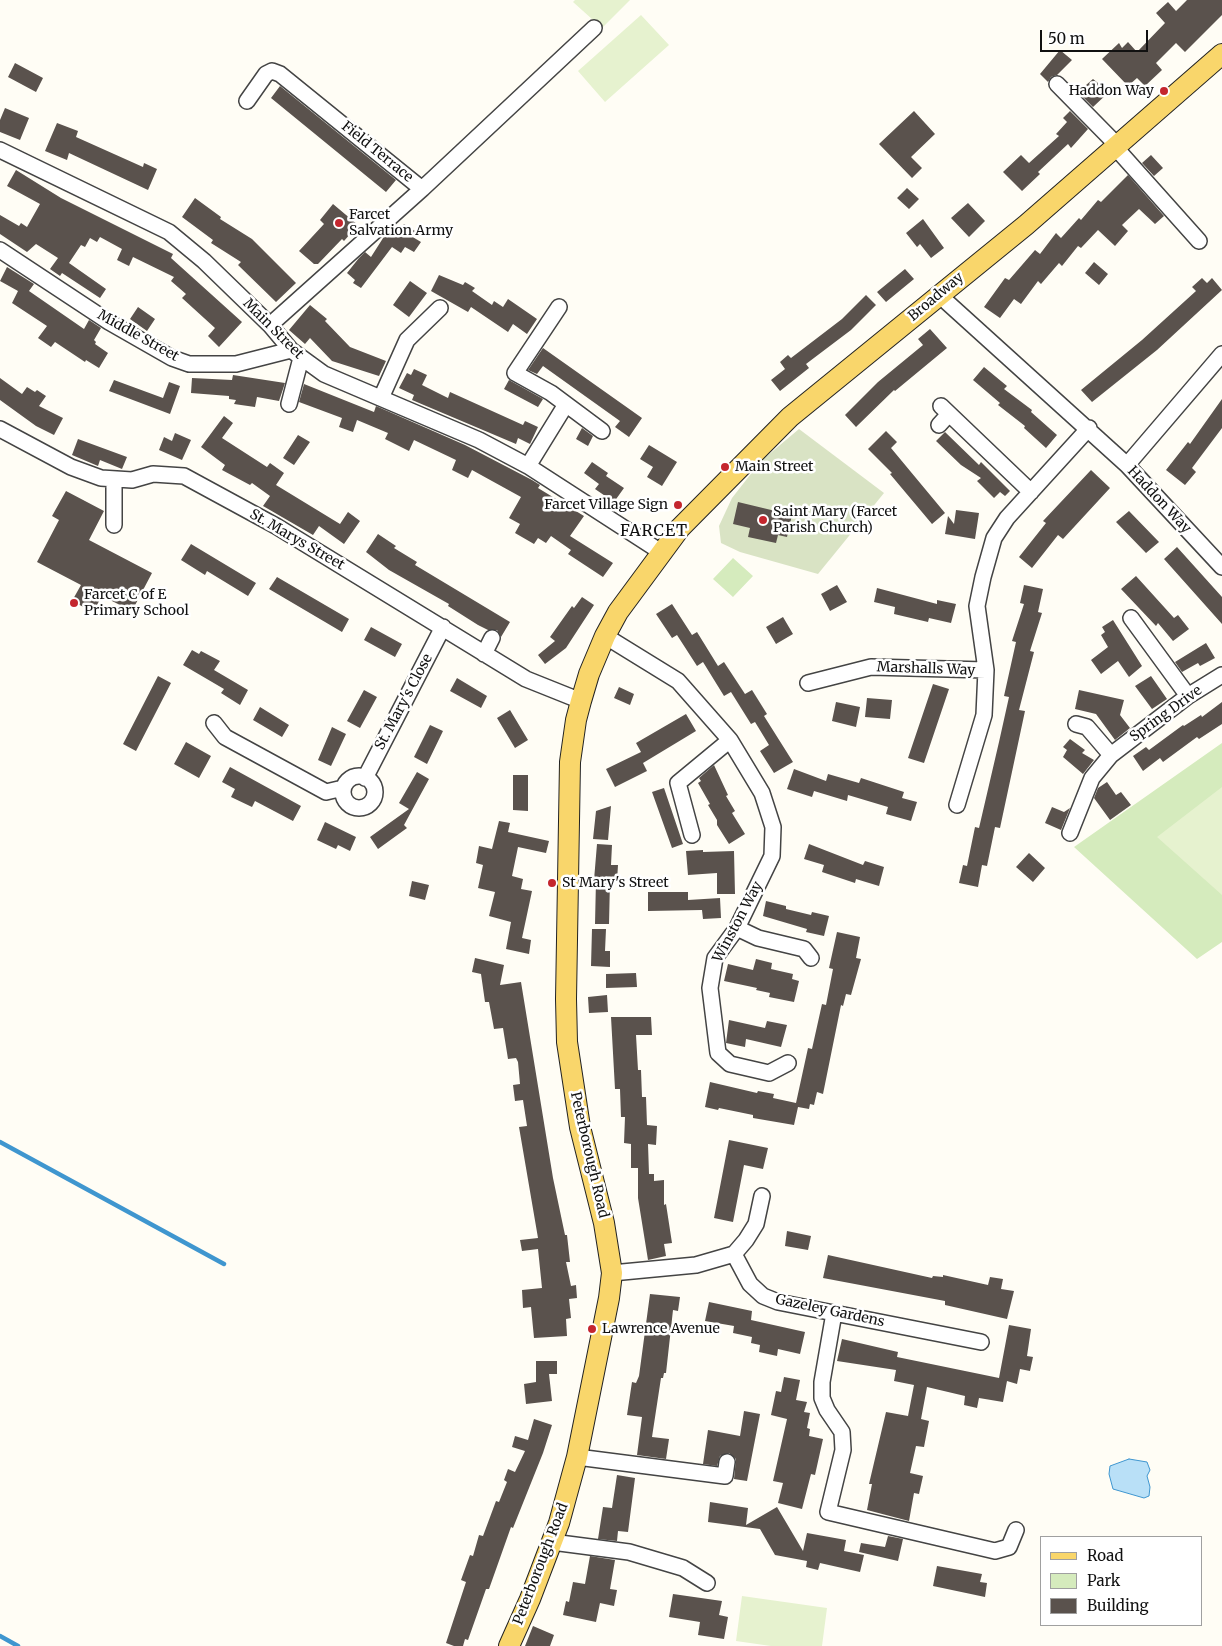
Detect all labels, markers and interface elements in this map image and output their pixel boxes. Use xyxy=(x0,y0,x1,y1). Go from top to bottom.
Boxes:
scale bar xyxy=(1042,20,1150,52)
text: 50 m xyxy=(1048,29,1085,48)
place label: Haddon Way xyxy=(1069,83,1154,99)
marker: Haddon Way xyxy=(1158,85,1170,97)
street label: Field Terrace xyxy=(338,118,416,186)
place label: Farcet Salvation Army xyxy=(349,207,453,240)
marker: Farcet Salvation Army xyxy=(333,217,345,229)
street label: Broadway xyxy=(905,269,967,325)
street label: Main Street xyxy=(239,295,307,363)
street label: Middle Street xyxy=(94,307,182,365)
place label: Main Street xyxy=(735,459,814,475)
marker: Main Street xyxy=(719,461,731,473)
street label: Haddon Way xyxy=(1124,463,1194,537)
place label: Farcet Village Sign xyxy=(544,497,668,513)
marker: Farcet Village Sign xyxy=(672,499,684,511)
place label: Saint Mary (Farcet Parish Church) xyxy=(773,504,897,536)
street label: St. Marys Street xyxy=(247,506,347,574)
marker: Saint Mary (Farcet Parish Church) xyxy=(757,514,769,526)
district label: FARCET xyxy=(619,521,689,541)
place label: Farcet C of E Primary School xyxy=(84,587,189,620)
marker: Farcet C of E Primary School xyxy=(68,597,80,609)
street label: St. Mary's Close xyxy=(372,651,436,753)
street label: Marshalls Way xyxy=(876,659,976,679)
street label: Spring Drive xyxy=(1127,682,1205,746)
place label: St Mary's Street xyxy=(562,875,669,891)
marker: St Mary's Street xyxy=(546,877,558,889)
street label: Winston Way xyxy=(710,879,766,965)
street label: Peterborough Road xyxy=(566,1090,612,1220)
street label: Gazeley Gardens xyxy=(774,1291,886,1331)
place label: Lawrence Avenue xyxy=(602,1321,720,1337)
marker: Lawrence Avenue xyxy=(586,1323,598,1335)
street label: Peterborough Road xyxy=(510,1501,572,1627)
legend xyxy=(1040,1536,1202,1626)
text: Road xyxy=(1087,1546,1123,1565)
text: Park xyxy=(1087,1571,1120,1590)
text: Building xyxy=(1087,1596,1149,1615)

